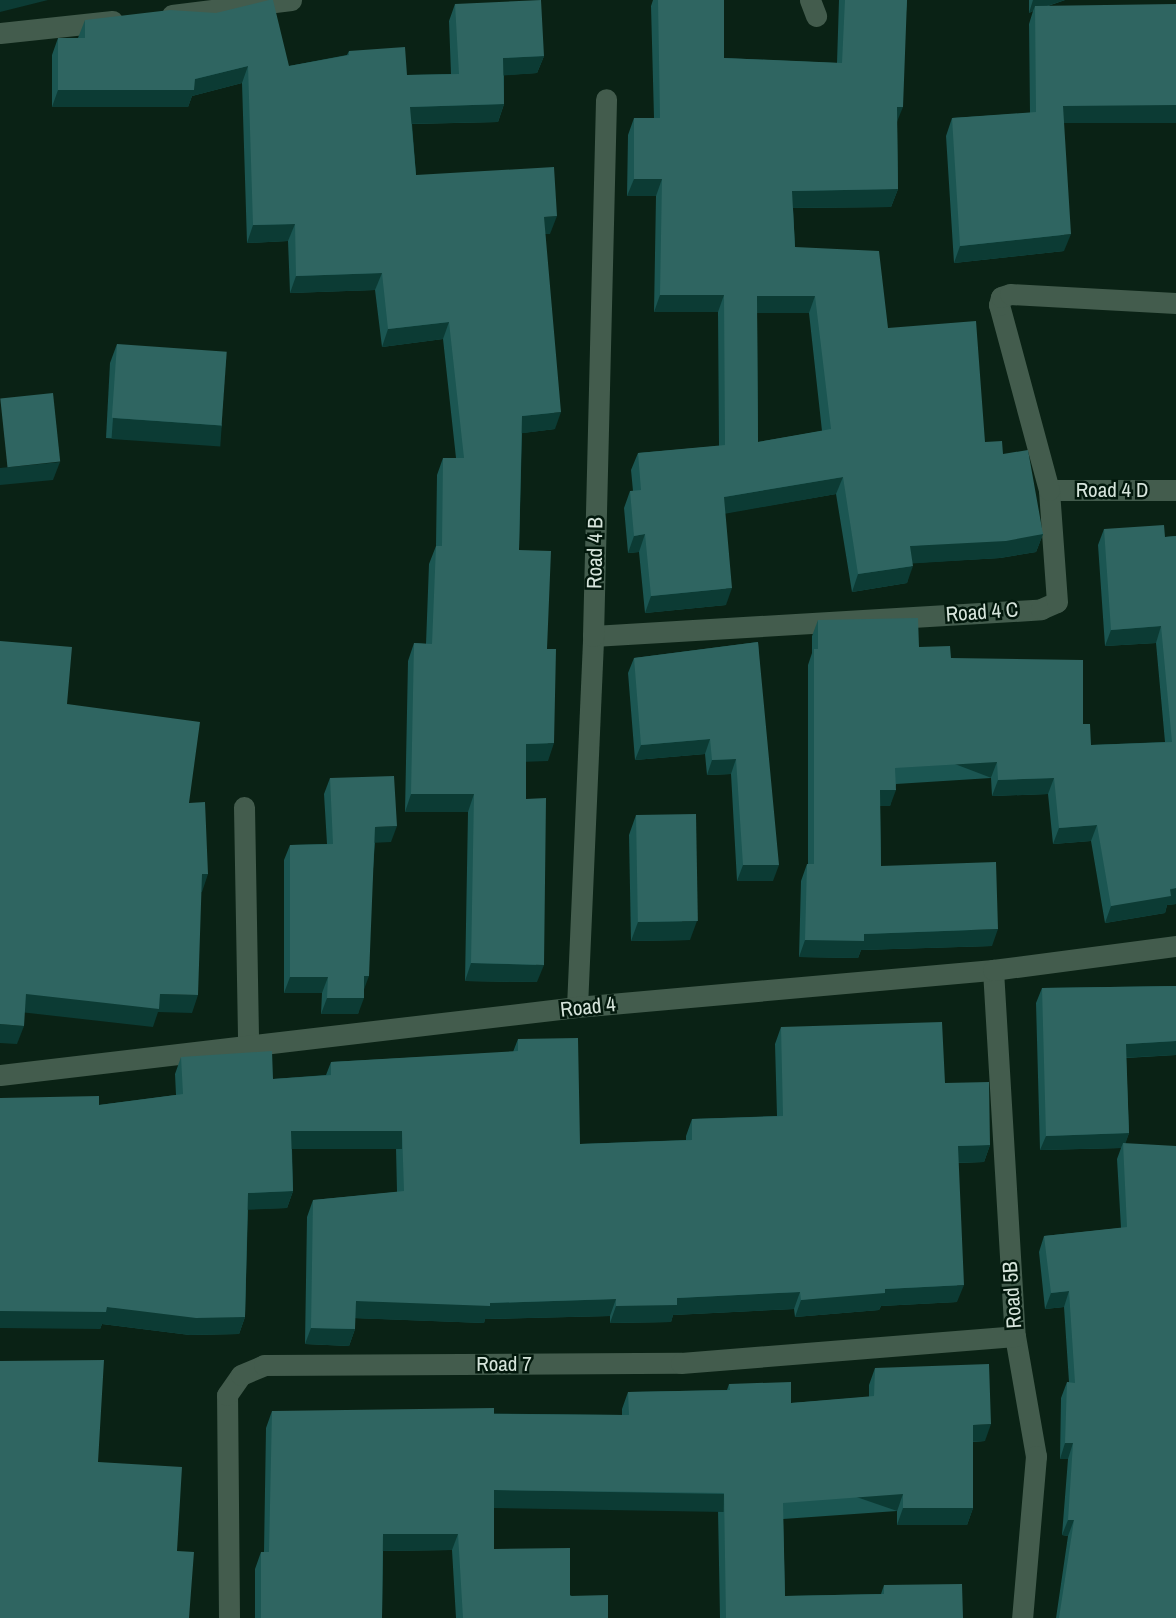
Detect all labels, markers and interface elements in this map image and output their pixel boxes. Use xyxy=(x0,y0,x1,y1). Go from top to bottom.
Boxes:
street label: Road 4 D xyxy=(1076,477,1148,503)
street label: Road 4 B xyxy=(582,517,608,589)
street label: Road 4 C xyxy=(945,597,1019,627)
street label: Road 4 xyxy=(559,992,617,1022)
street label: Road 5B xyxy=(997,1261,1027,1329)
street label: Road 7 xyxy=(476,1351,532,1377)

